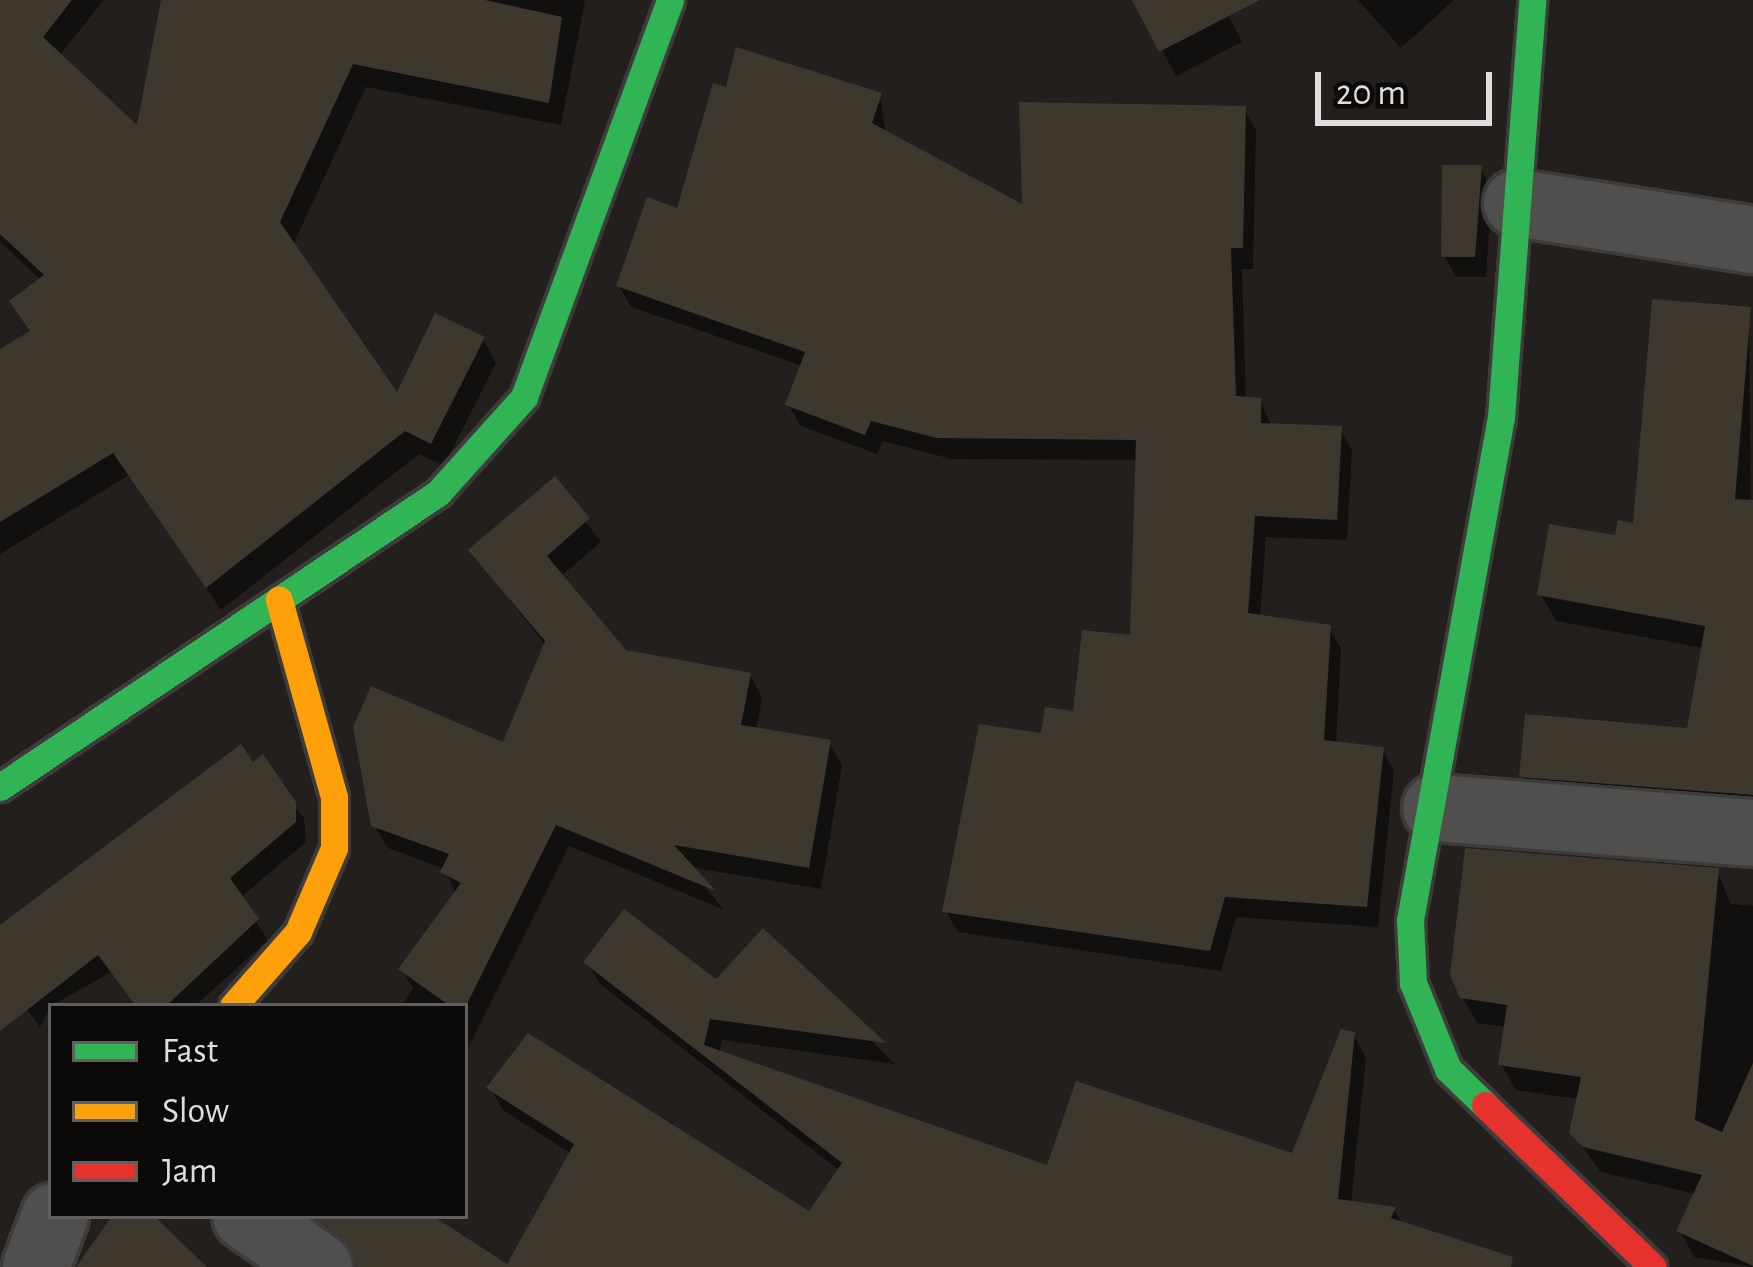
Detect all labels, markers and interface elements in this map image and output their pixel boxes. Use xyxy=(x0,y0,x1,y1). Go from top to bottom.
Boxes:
scale bar xyxy=(1321,48,1498,122)
text: 20 m xyxy=(1336,75,1406,111)
legend xyxy=(48,1003,468,1219)
text: Fast xyxy=(162,1033,218,1069)
text: Slow xyxy=(162,1093,229,1129)
text: Jam xyxy=(162,1153,218,1189)

